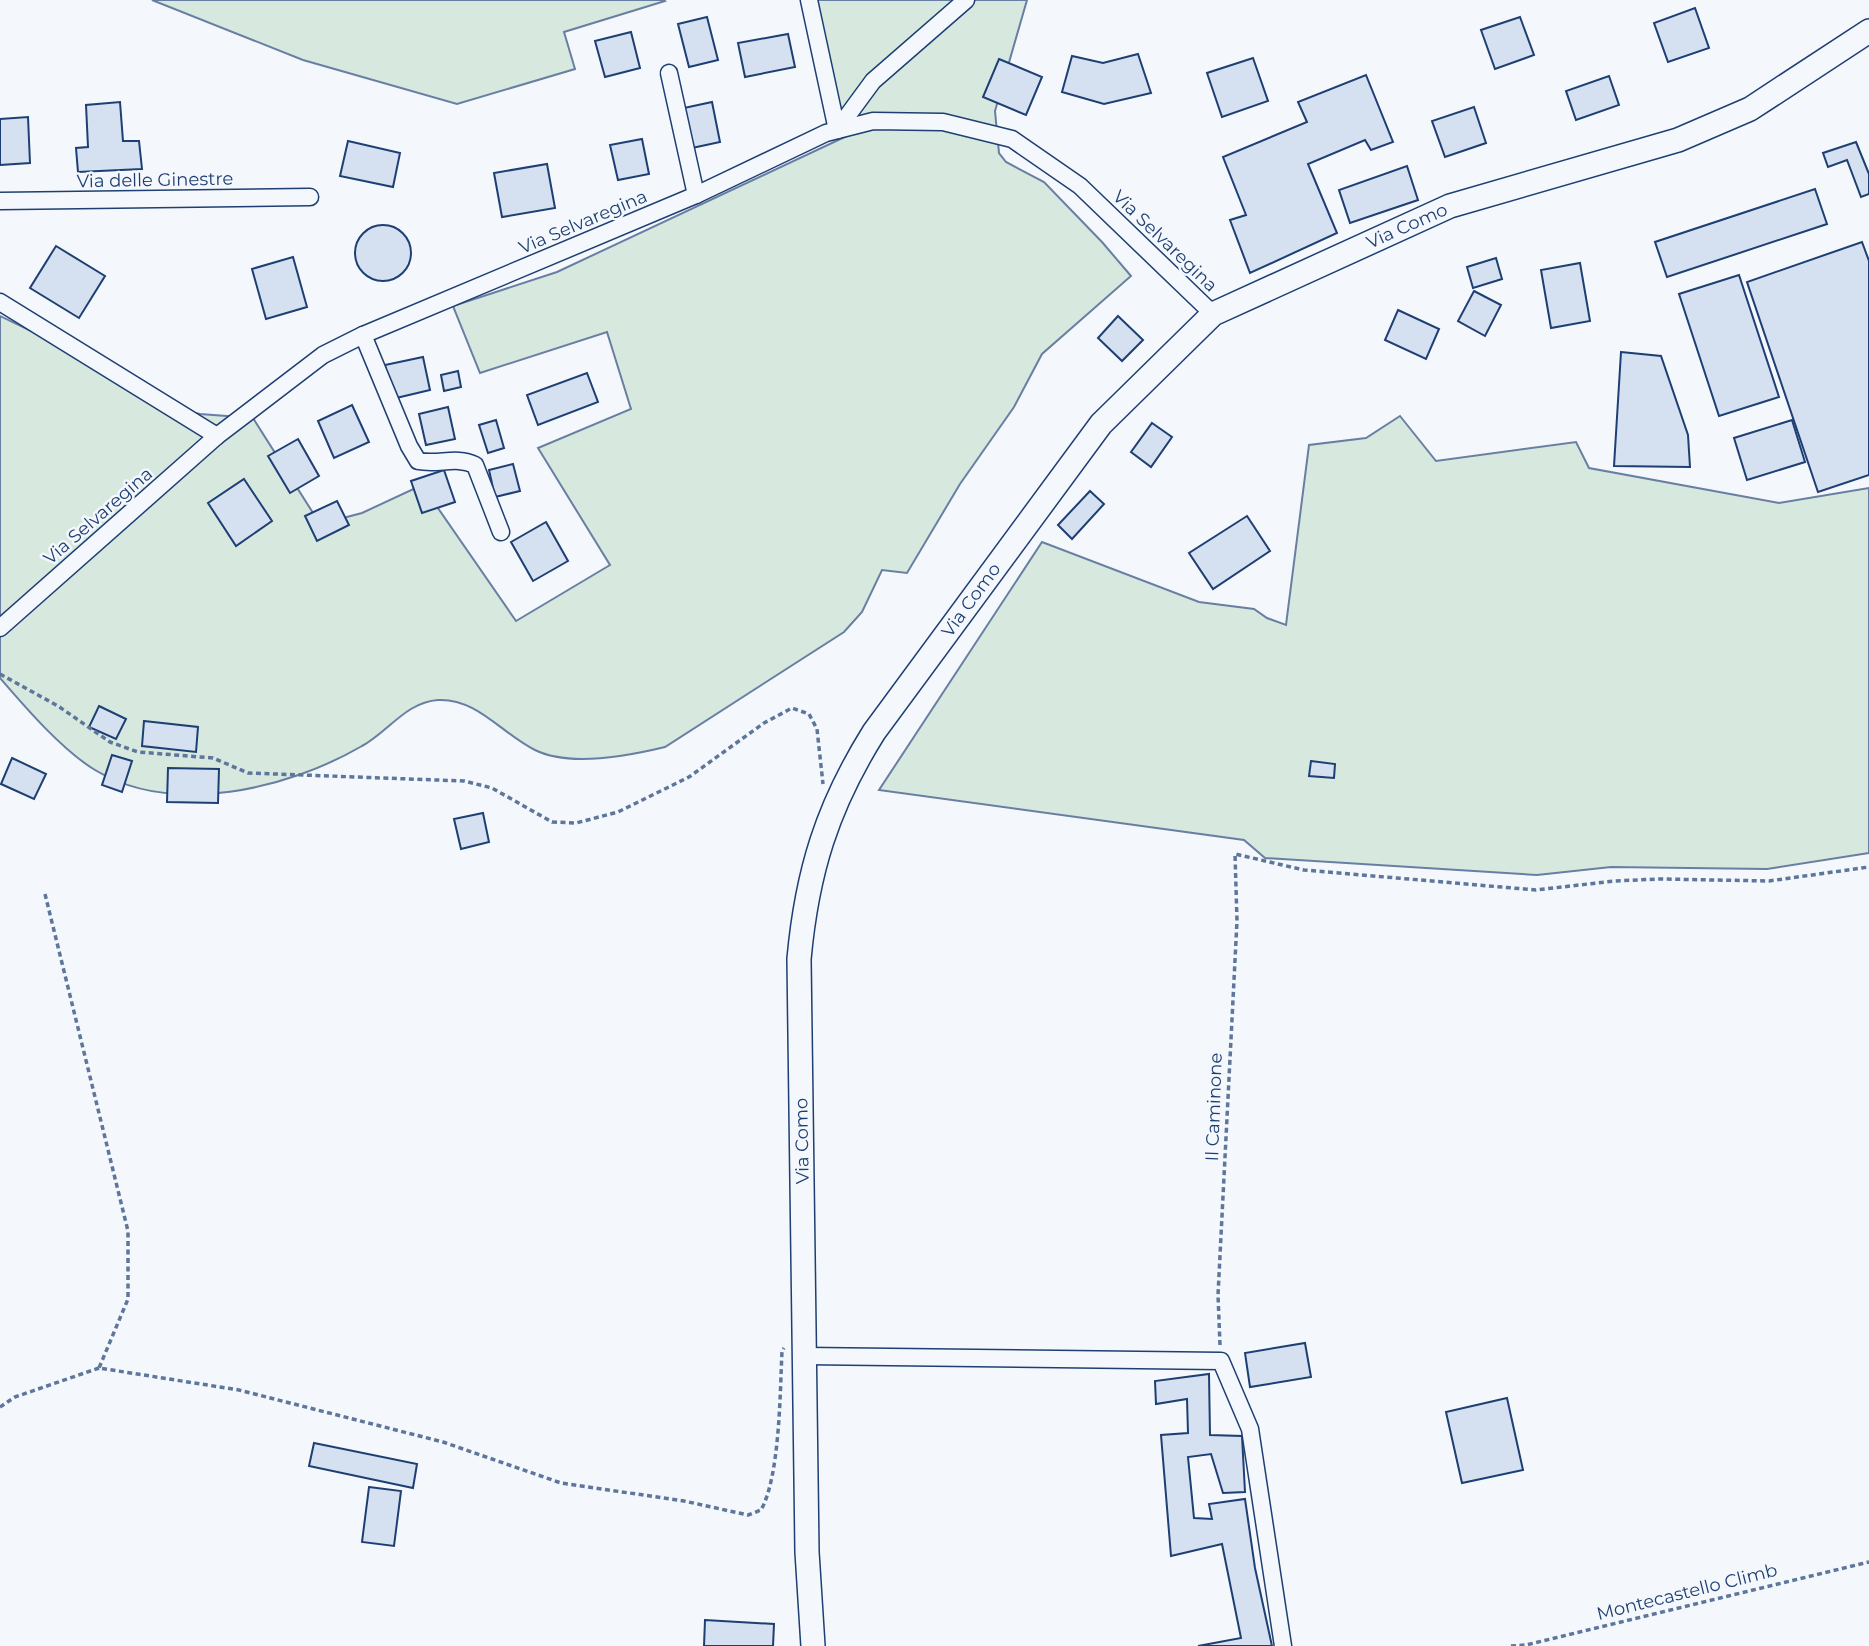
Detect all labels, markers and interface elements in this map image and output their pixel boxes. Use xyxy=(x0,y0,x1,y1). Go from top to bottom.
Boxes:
street label: Via delle Ginestre xyxy=(77,168,234,192)
street label: Via Selvaregina xyxy=(516,185,650,259)
street label: Via Selvaregina xyxy=(1108,185,1222,297)
street label: Via Como xyxy=(1363,198,1451,254)
street label: Via Selvaregina xyxy=(39,463,157,569)
street label: Via Como xyxy=(937,559,1005,641)
street label: Il Caminone xyxy=(1201,1052,1227,1162)
street label: Via Como xyxy=(790,1098,814,1184)
street label: Montecastello Climb xyxy=(1594,1559,1780,1625)

